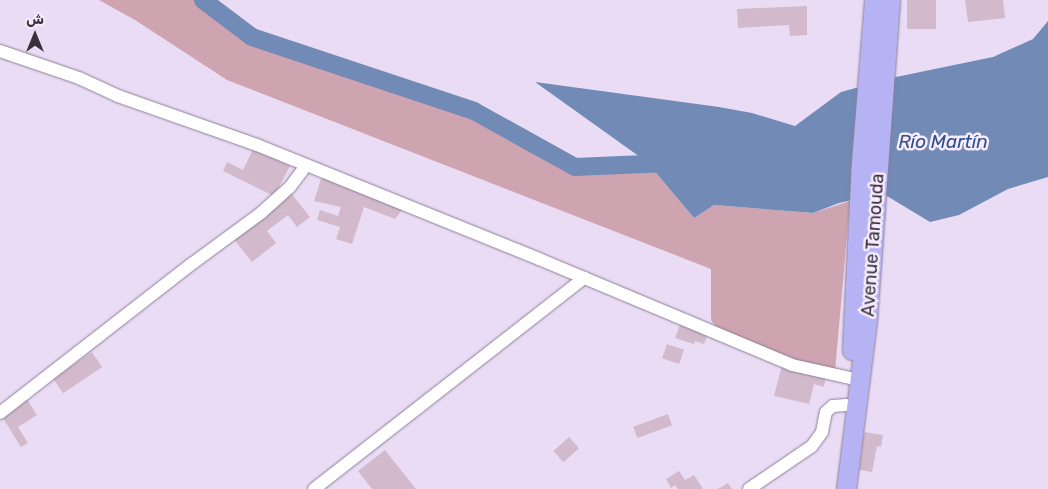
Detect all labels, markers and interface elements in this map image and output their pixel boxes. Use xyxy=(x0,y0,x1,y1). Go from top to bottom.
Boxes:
north arrow xyxy=(10,10,60,60)
text: ش xyxy=(26,11,44,28)
water label: Río Martín xyxy=(898,131,988,153)
street label: Avenue Tamouda xyxy=(857,172,889,318)

